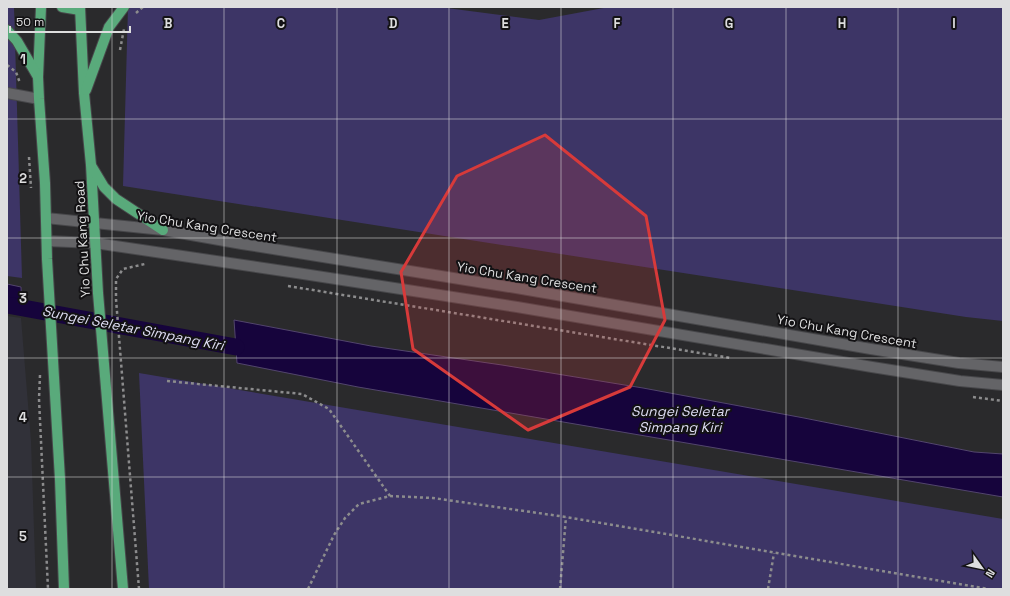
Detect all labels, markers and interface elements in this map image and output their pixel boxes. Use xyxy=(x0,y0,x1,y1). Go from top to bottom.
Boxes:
scale bar xyxy=(10,8,130,34)
text: 50 m xyxy=(16,14,44,30)
text: B xyxy=(164,15,173,32)
text: C xyxy=(277,15,285,32)
text: D xyxy=(389,15,398,32)
text: E xyxy=(501,15,509,32)
text: F xyxy=(614,15,621,32)
text: G xyxy=(725,15,733,32)
text: H xyxy=(838,15,846,32)
text: I xyxy=(952,15,956,32)
text: 1 xyxy=(20,51,26,68)
text: 2 xyxy=(19,170,27,187)
street label: Yio Chu Kang Road xyxy=(71,180,94,298)
street label: Yio Chu Kang Crescent xyxy=(136,207,278,246)
street label: Yio Chu Kang Crescent xyxy=(456,258,598,297)
text: 3 xyxy=(19,290,27,307)
water label: Sungei Seletar Simpang Kiri xyxy=(41,302,227,355)
street label: Yio Chu Kang Crescent xyxy=(776,311,918,352)
water label: Sungei Seletar Simpang Kiri xyxy=(631,402,731,436)
text: 4 xyxy=(19,409,27,426)
text: 5 xyxy=(19,528,27,545)
north arrow xyxy=(962,548,1002,588)
text: N xyxy=(983,567,998,580)

